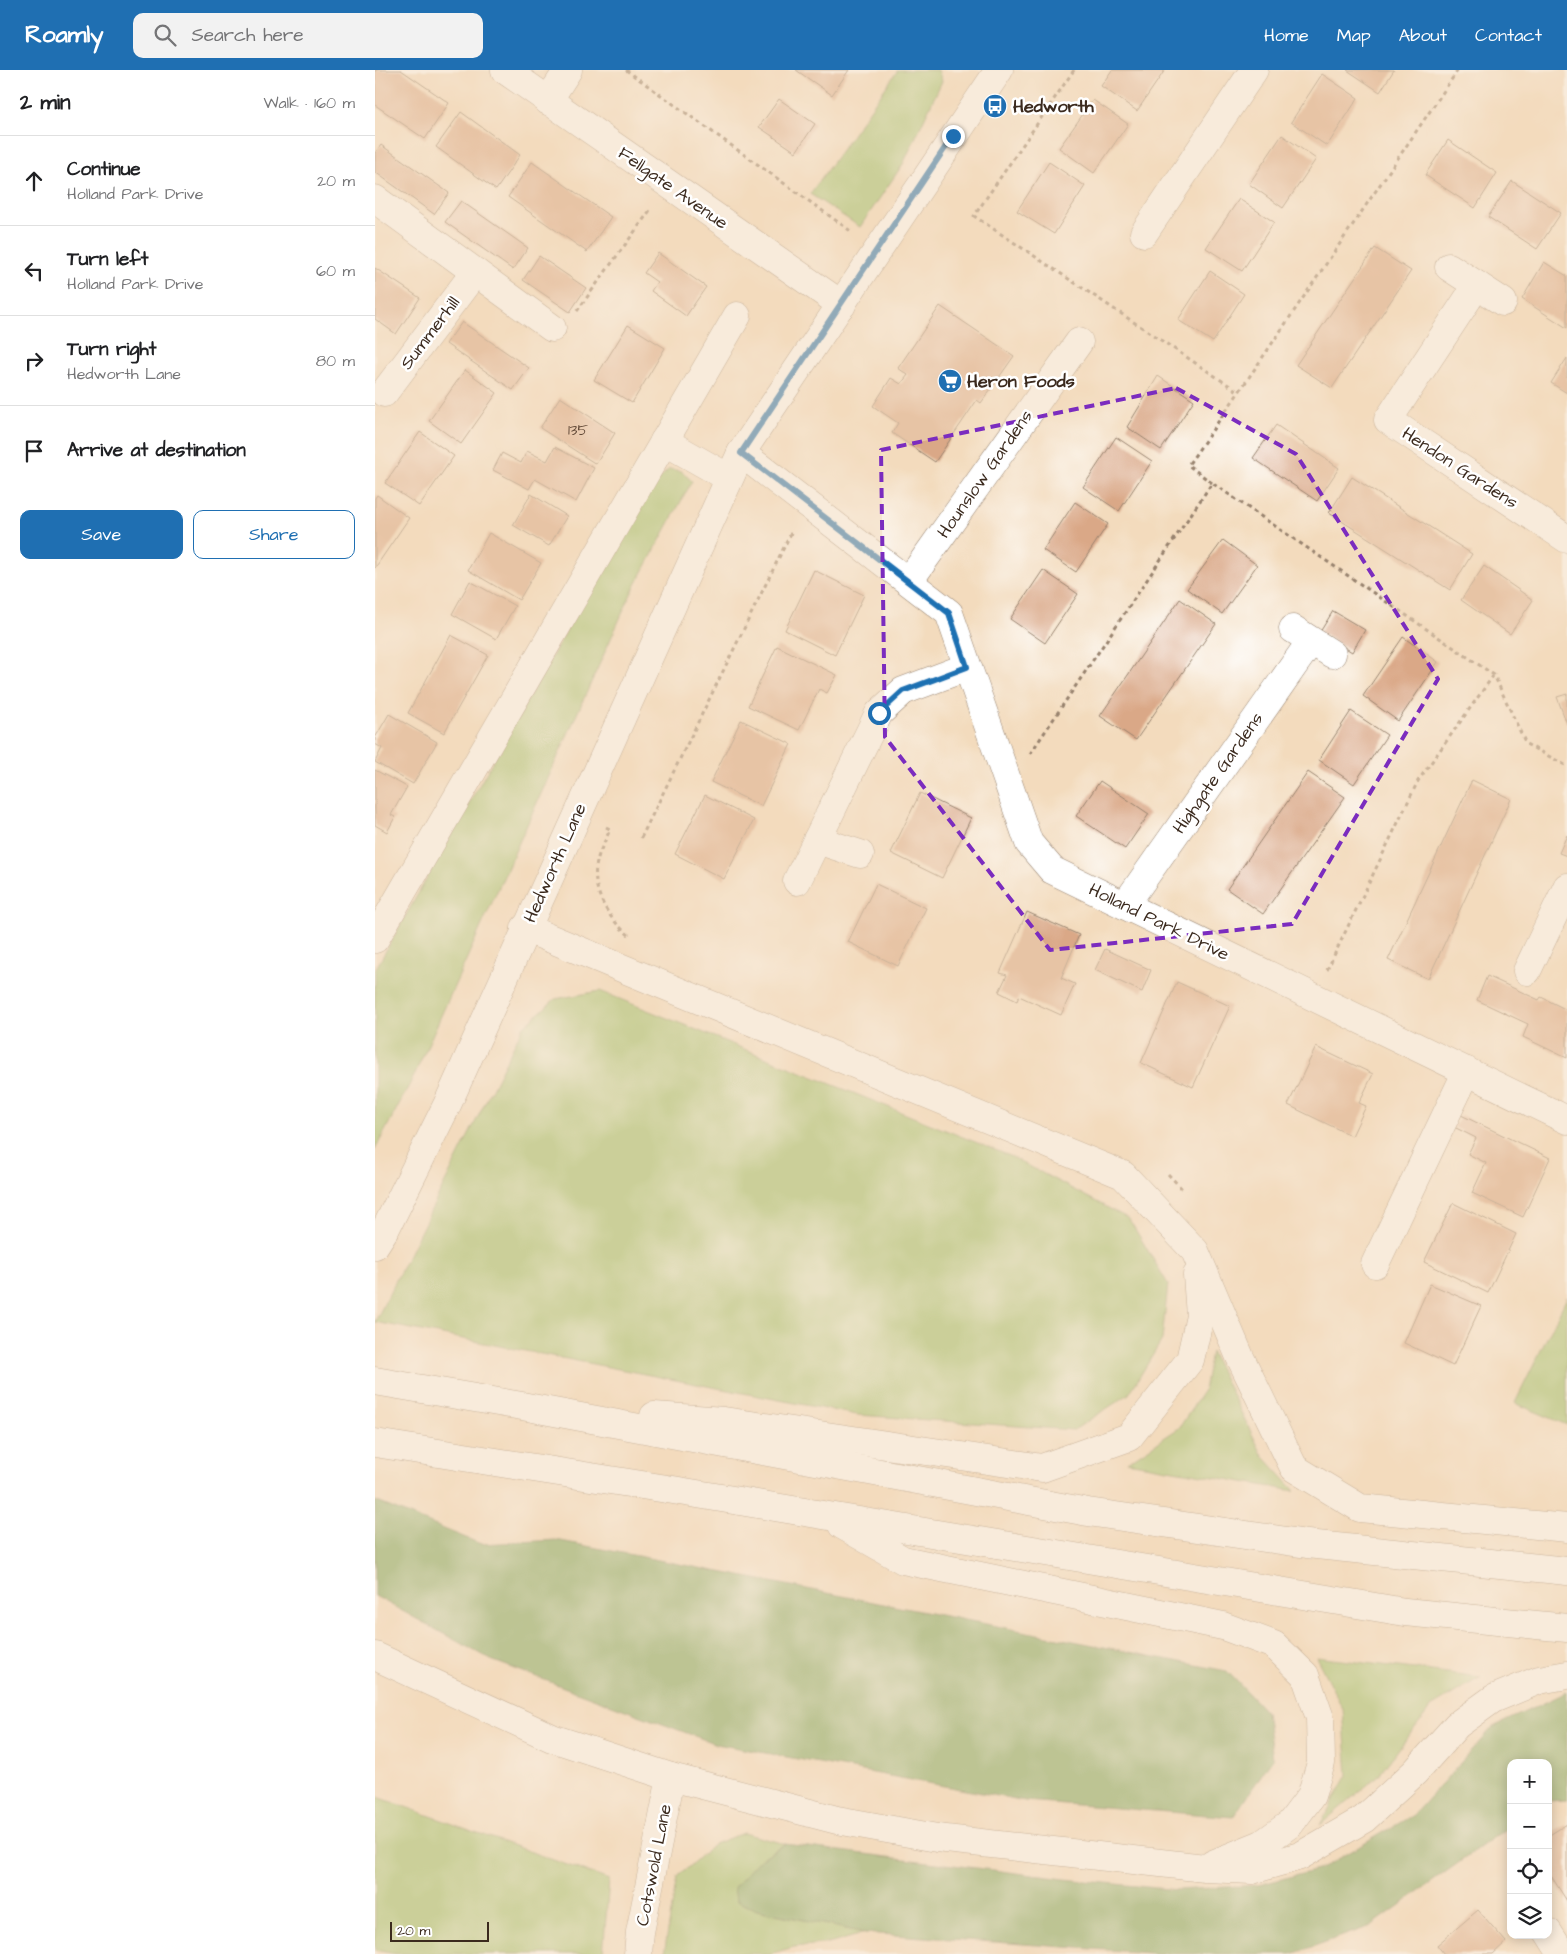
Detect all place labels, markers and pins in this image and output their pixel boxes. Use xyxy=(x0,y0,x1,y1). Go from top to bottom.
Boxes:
bus stop icon: Hedworth xyxy=(982,93,1008,119)
place label: Hedworth xyxy=(1013,94,1095,119)
supermarket icon: Heron Foods xyxy=(937,368,963,394)
place label: Heron Foods xyxy=(967,369,1075,394)

